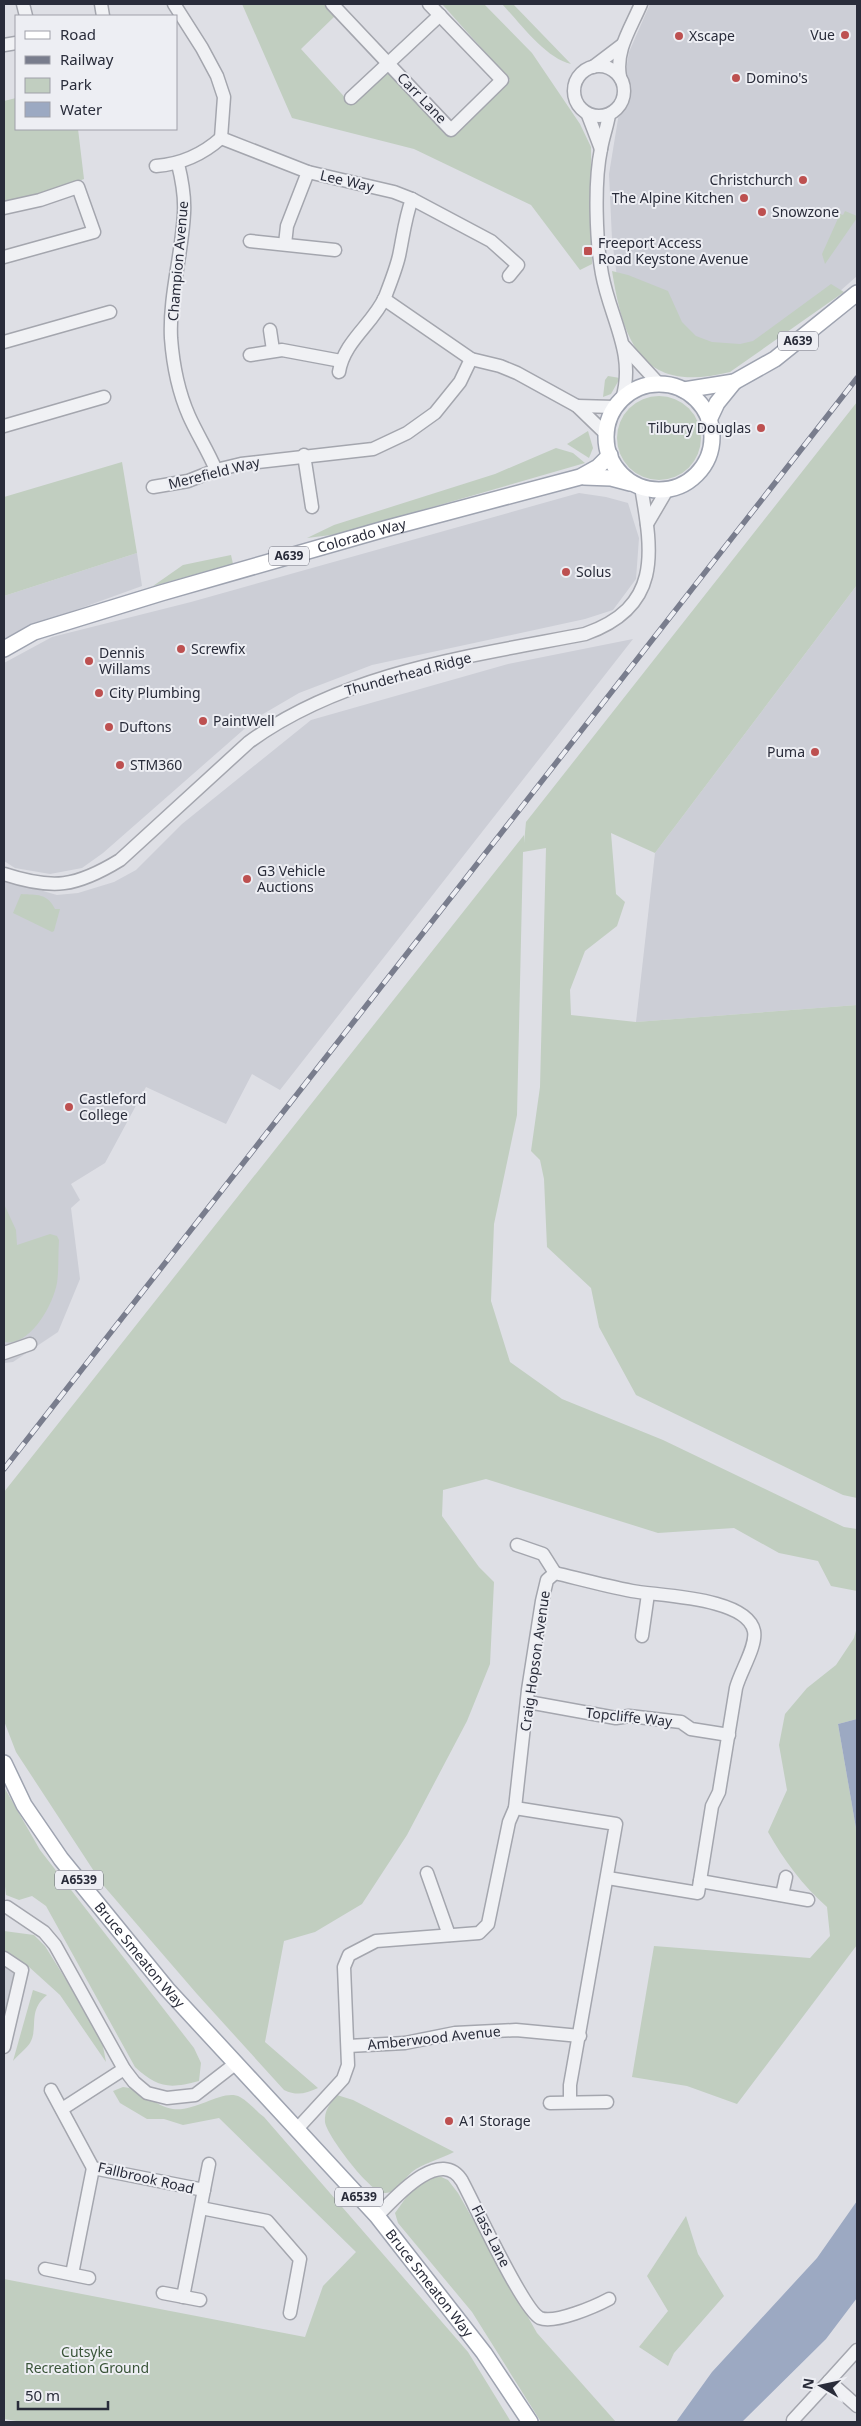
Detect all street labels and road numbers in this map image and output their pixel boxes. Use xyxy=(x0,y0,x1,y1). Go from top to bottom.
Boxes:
street label: Carr Lane xyxy=(393,68,451,127)
street label: Lee Way xyxy=(318,165,377,196)
street label: Champion Avenue xyxy=(163,200,192,322)
road number: A639 xyxy=(778,332,818,351)
street label: Merefield Way xyxy=(166,452,263,493)
street label: Colorado Way xyxy=(315,513,409,557)
road number: A639 xyxy=(269,546,309,566)
street label: Thunderhead Ridge xyxy=(343,647,473,700)
street label: Craig Hopson Avenue xyxy=(515,1589,554,1733)
street label: Topcliffe Way xyxy=(585,1703,674,1731)
road number: A6539 xyxy=(55,1870,103,1890)
street label: Bruce Smeaton Way xyxy=(91,1898,190,2012)
street label: Amberwood Avenue xyxy=(366,2021,502,2054)
street label: Fallbrook Road xyxy=(96,2157,196,2198)
road number: A6539 xyxy=(335,2188,383,2206)
street label: Flass Lane xyxy=(468,2201,515,2270)
street label: Bruce Smeaton Way xyxy=(382,2225,478,2341)

